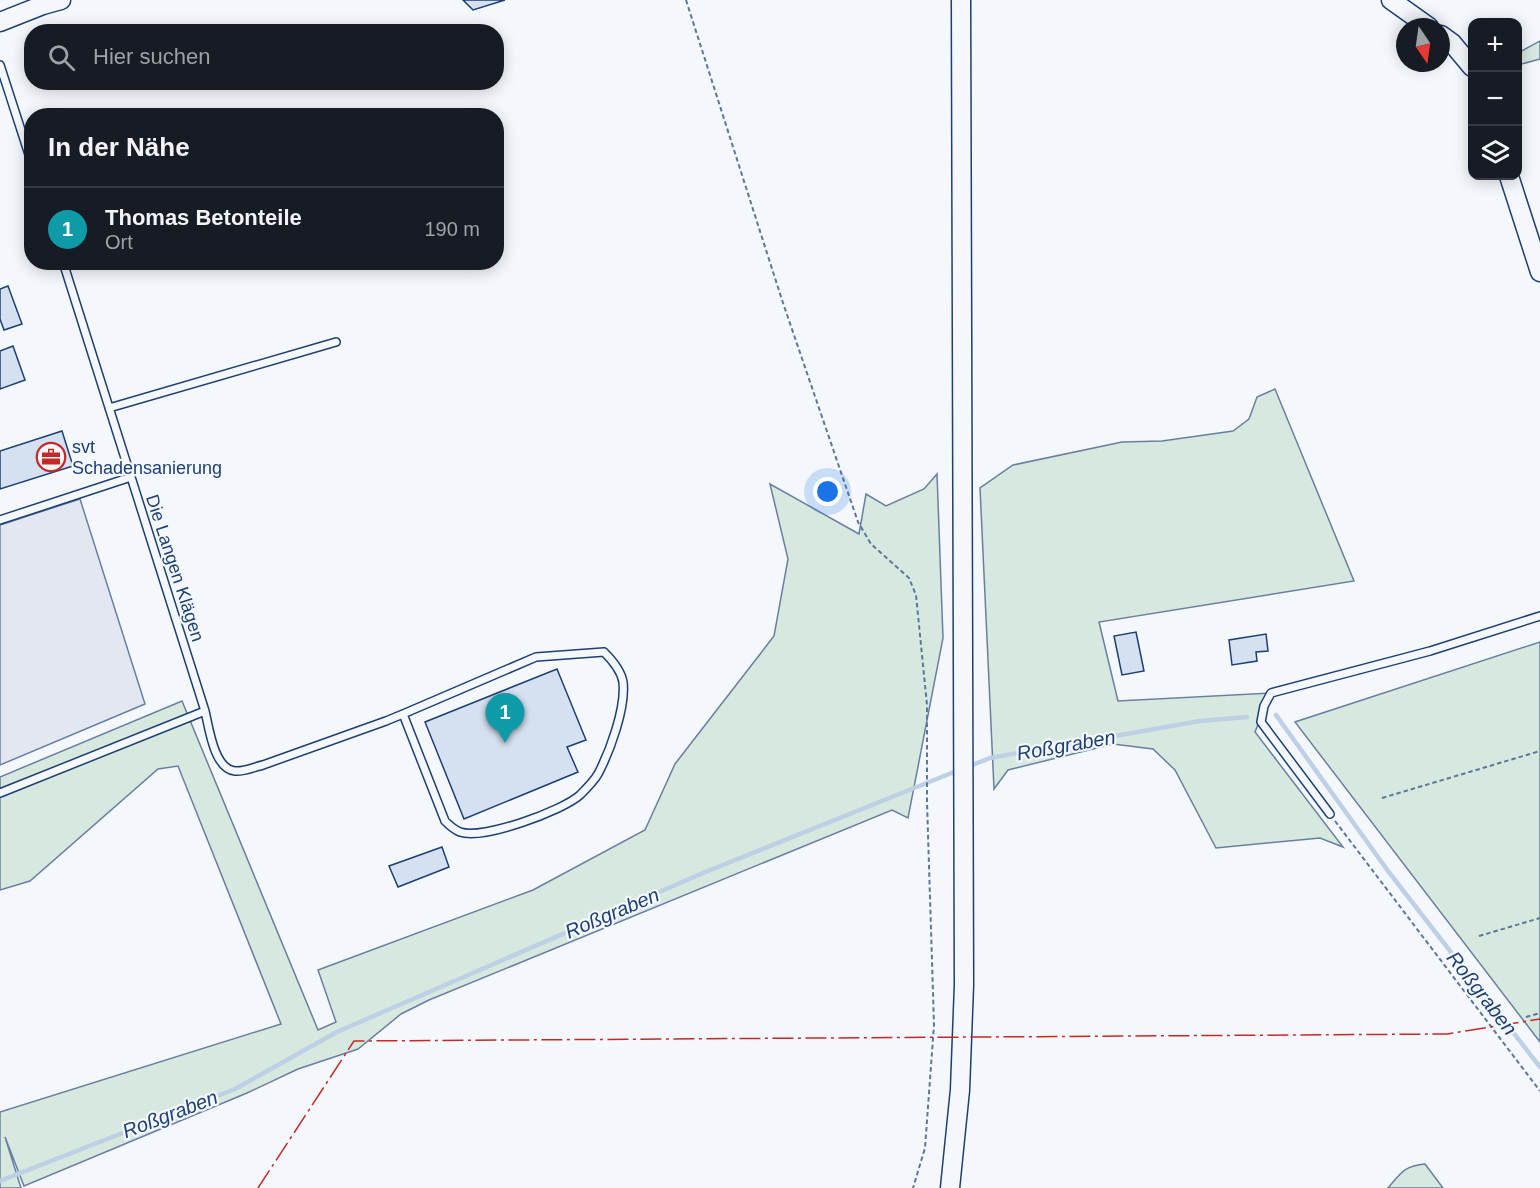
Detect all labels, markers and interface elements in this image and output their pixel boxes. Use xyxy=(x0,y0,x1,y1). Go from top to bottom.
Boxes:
north arrow xyxy=(1396,18,1450,72)
map controls xyxy=(1468,18,1522,180)
button: + xyxy=(1468,18,1522,72)
search box xyxy=(24,24,504,90)
icon: search xyxy=(45,41,78,74)
text: Hier suchen xyxy=(93,44,210,69)
button: − xyxy=(1468,72,1522,126)
button: layers xyxy=(1468,126,1522,180)
text: In der Nähe xyxy=(48,132,190,162)
text: Thomas Betonteile xyxy=(105,205,302,230)
text: 1 xyxy=(62,218,73,240)
text: 190 m xyxy=(424,218,480,240)
text: Ort xyxy=(105,231,133,253)
place label: svt Schadensanierung xyxy=(72,437,222,478)
office icon: svt Schadensanierung xyxy=(35,441,67,473)
your location xyxy=(813,477,842,506)
street label: Die Langen Klägen xyxy=(142,492,208,644)
pin: 1 xyxy=(486,694,524,743)
water label: Roßgraben xyxy=(1015,725,1117,765)
water label: Roßgraben xyxy=(562,883,662,943)
water label: Roßgraben xyxy=(1443,947,1521,1039)
water label: Roßgraben xyxy=(119,1086,221,1142)

